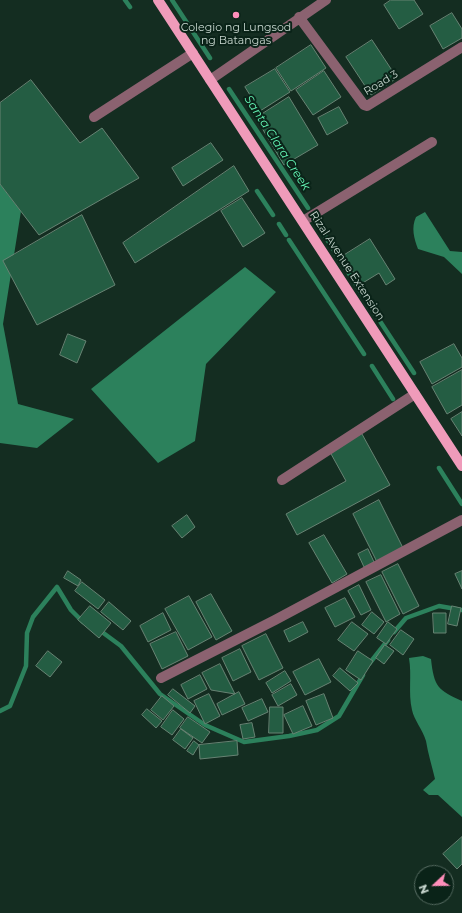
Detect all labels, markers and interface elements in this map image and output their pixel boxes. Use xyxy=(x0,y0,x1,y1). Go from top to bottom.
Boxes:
marker: Colegio ng Lungsod ng Batangas xyxy=(231,10,241,20)
place label: Colegio ng Lungsod ng Batangas xyxy=(181,21,291,47)
street label: Road 3 xyxy=(361,68,401,98)
water label: Santa Clara Creek xyxy=(241,93,313,193)
street label: Rizal Avenue Extension xyxy=(307,209,387,323)
north arrow xyxy=(414,865,454,905)
text: N xyxy=(416,882,432,896)

